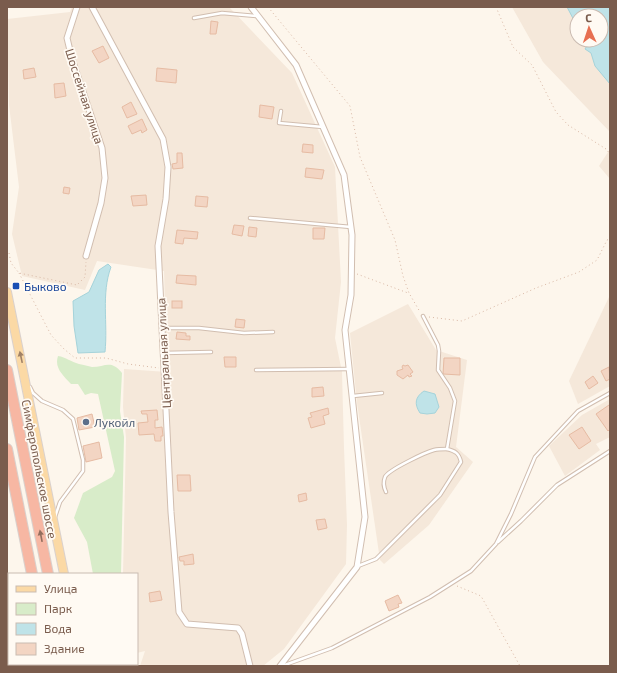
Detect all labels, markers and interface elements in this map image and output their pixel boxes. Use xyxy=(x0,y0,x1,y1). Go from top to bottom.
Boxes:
north arrow xyxy=(569,8,609,48)
text: С xyxy=(585,11,593,24)
street label: Шоссейная улица xyxy=(62,47,107,146)
place label: Быково xyxy=(24,279,67,293)
marker: Быково xyxy=(11,281,21,291)
street label: Центральная улица xyxy=(153,297,174,409)
one-way arrow xyxy=(17,351,23,363)
street label: Симферопольское шоссе xyxy=(20,398,60,540)
place label: Лукойл xyxy=(94,415,135,430)
marker: Лукойл xyxy=(81,417,91,427)
one-way arrow xyxy=(37,530,43,542)
legend xyxy=(8,573,138,665)
text: Улица xyxy=(44,581,77,595)
text: Парк xyxy=(44,601,73,615)
text: Вода xyxy=(44,621,72,635)
text: Здание xyxy=(44,641,85,655)

